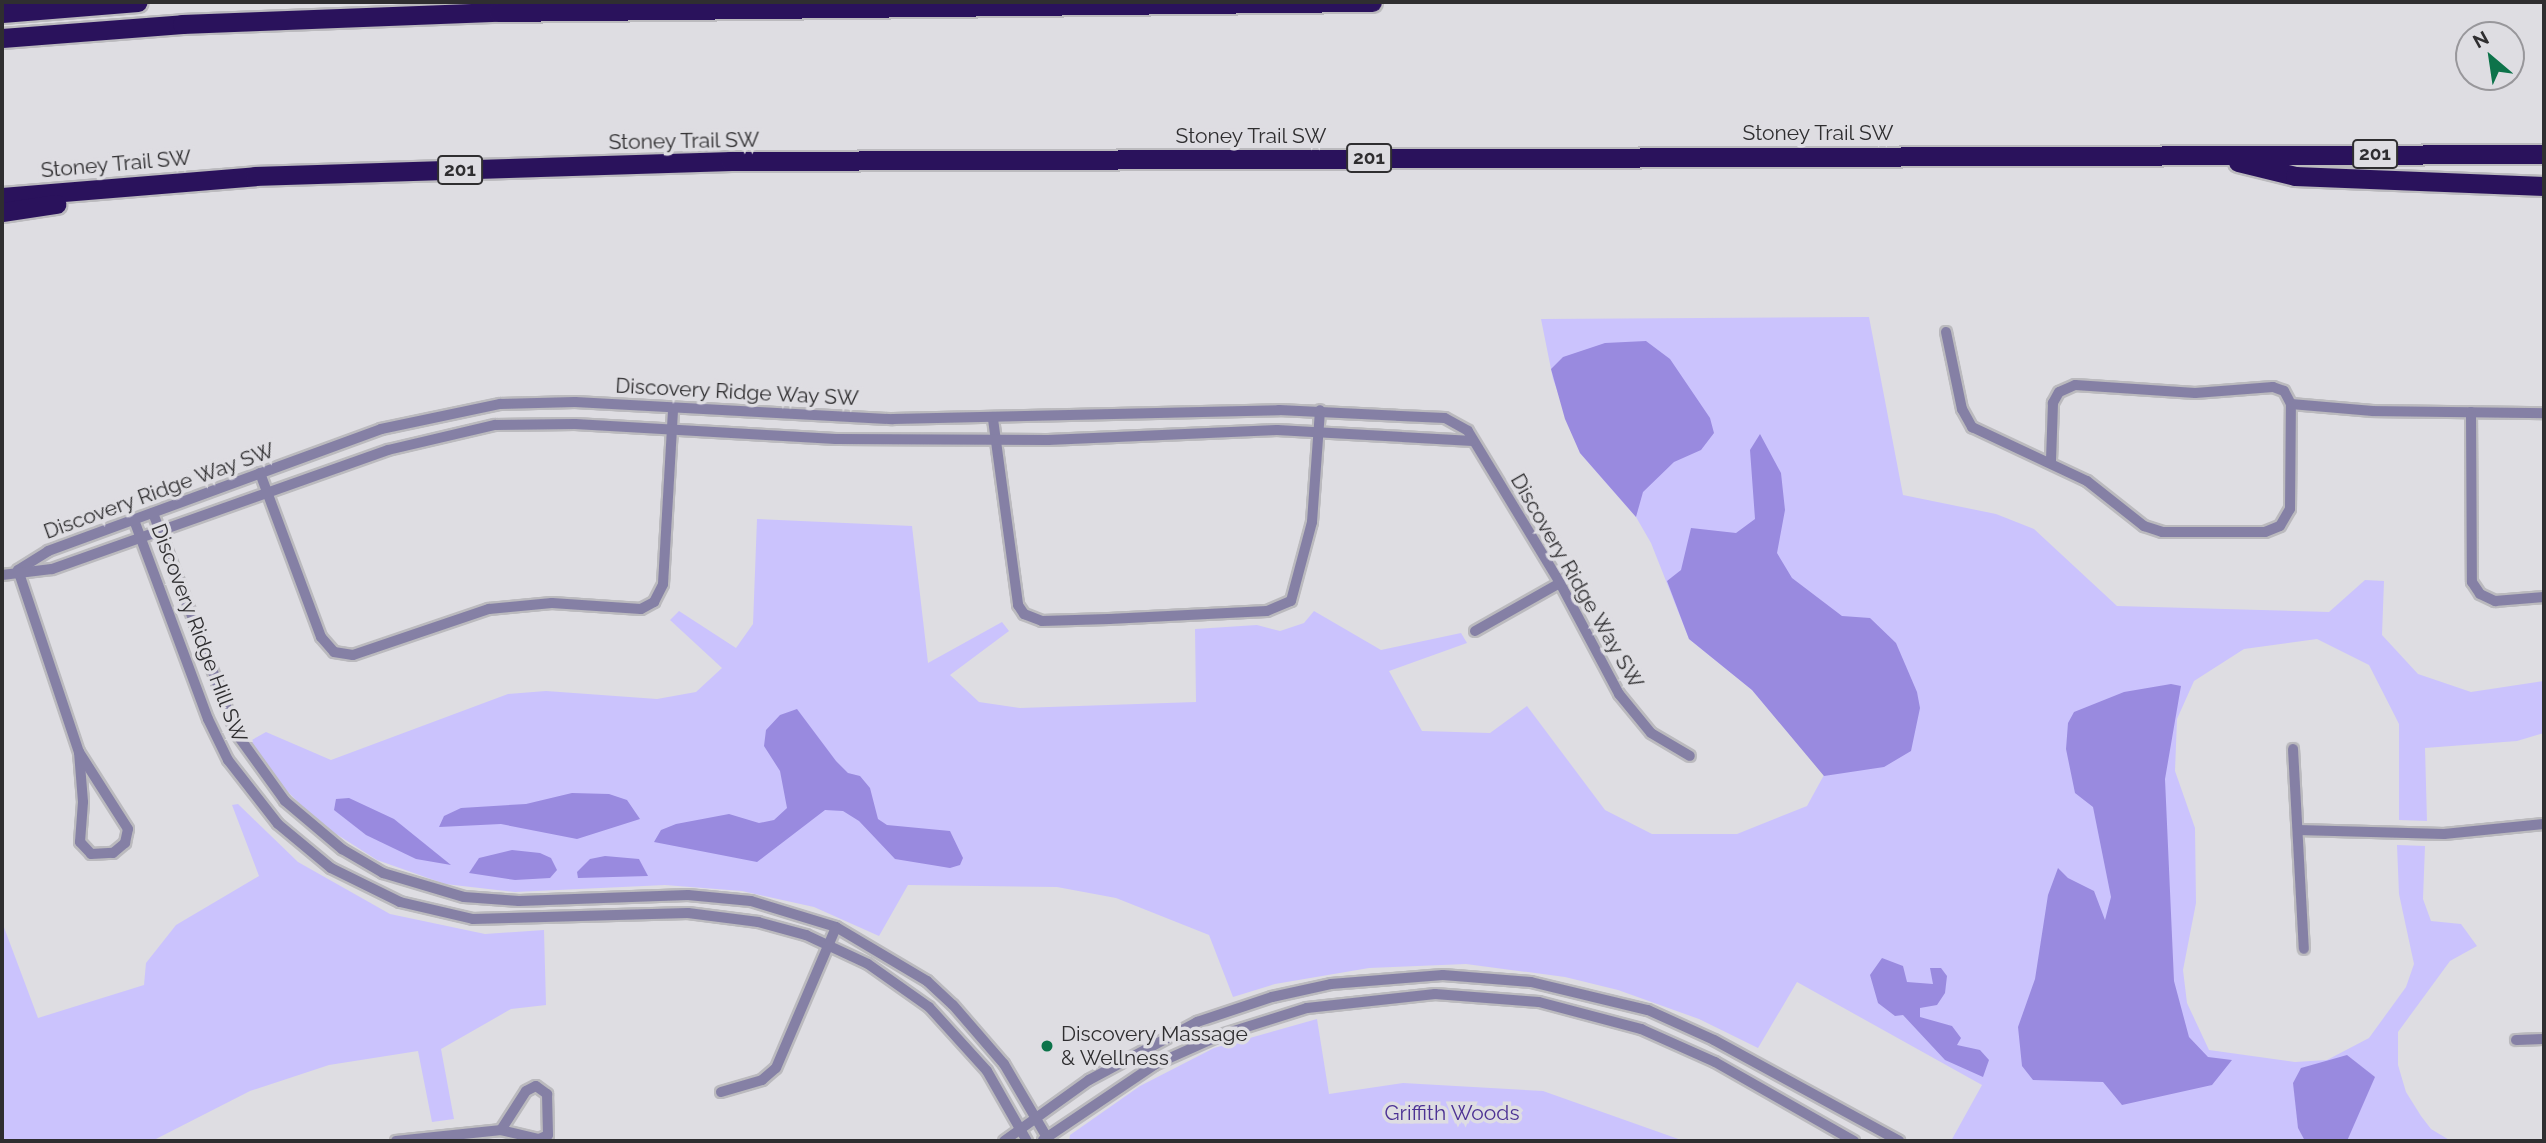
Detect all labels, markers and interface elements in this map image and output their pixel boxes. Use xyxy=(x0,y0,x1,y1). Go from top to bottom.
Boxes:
north arrow xyxy=(2455,21,2525,91)
text: N xyxy=(2469,26,2492,53)
street label: Stoney Trail SW xyxy=(1742,120,1894,146)
street label: Stoney Trail SW xyxy=(1175,123,1327,149)
street label: Stoney Trail SW xyxy=(607,127,761,155)
road number: 201 xyxy=(2350,138,2400,170)
road number: 201 xyxy=(1344,142,1394,174)
street label: Stoney Trail SW xyxy=(39,145,193,183)
road number: 201 xyxy=(435,154,484,186)
street label: Discovery Ridge Way SW xyxy=(614,373,860,411)
street label: Discovery Ridge Way SW xyxy=(39,437,279,545)
street label: Discovery Ridge Way SW xyxy=(1505,468,1649,694)
street label: Discovery Ridge Hill SW xyxy=(145,519,253,747)
place label: Discovery Massage & Wellness xyxy=(1061,1021,1248,1071)
marker: Discovery Massage & Wellness xyxy=(1039,1038,1055,1054)
park label: Griffith Woods xyxy=(1384,1100,1520,1126)

